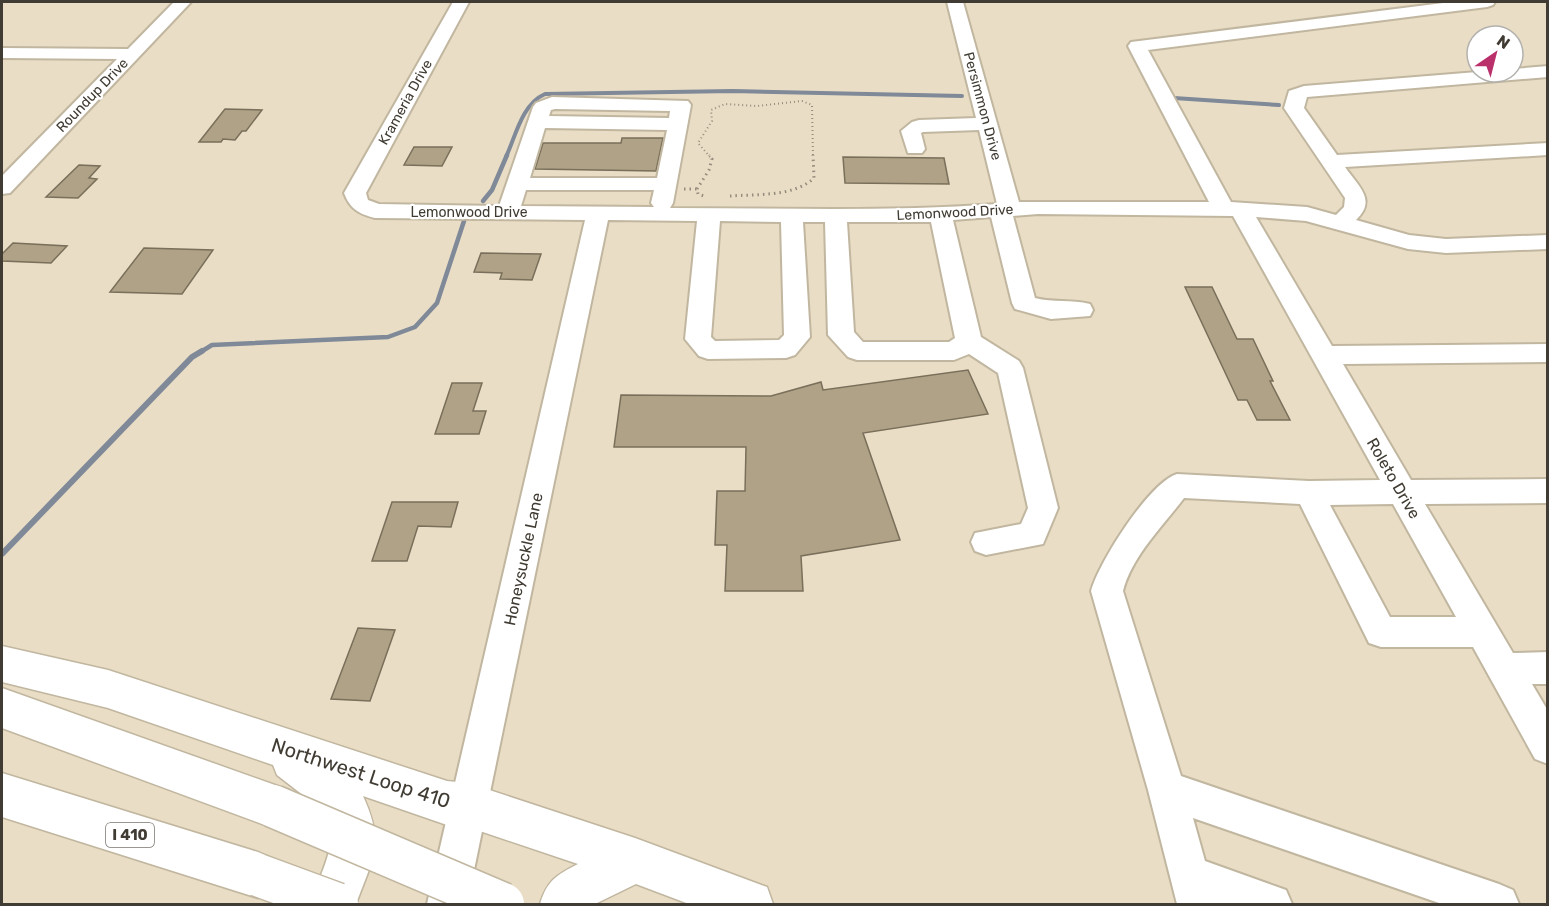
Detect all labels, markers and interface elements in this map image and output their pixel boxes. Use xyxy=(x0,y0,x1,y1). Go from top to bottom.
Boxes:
north arrow xyxy=(1465,24,1525,84)
text: N xyxy=(1493,31,1513,53)
street label: Persimmon Drive xyxy=(960,50,1005,162)
street label: Roundup Drive xyxy=(53,55,132,136)
street label: Krameria Drive xyxy=(375,56,436,148)
street label: Lemonwood Drive xyxy=(896,201,1014,224)
street label: Lemonwood Drive xyxy=(410,204,528,221)
street label: Roleto Drive xyxy=(1363,434,1424,522)
street label: Honeysuckle Lane xyxy=(500,491,547,627)
street label: Northwest Loop 410 xyxy=(268,733,454,813)
road number: I 410 xyxy=(106,823,154,847)

